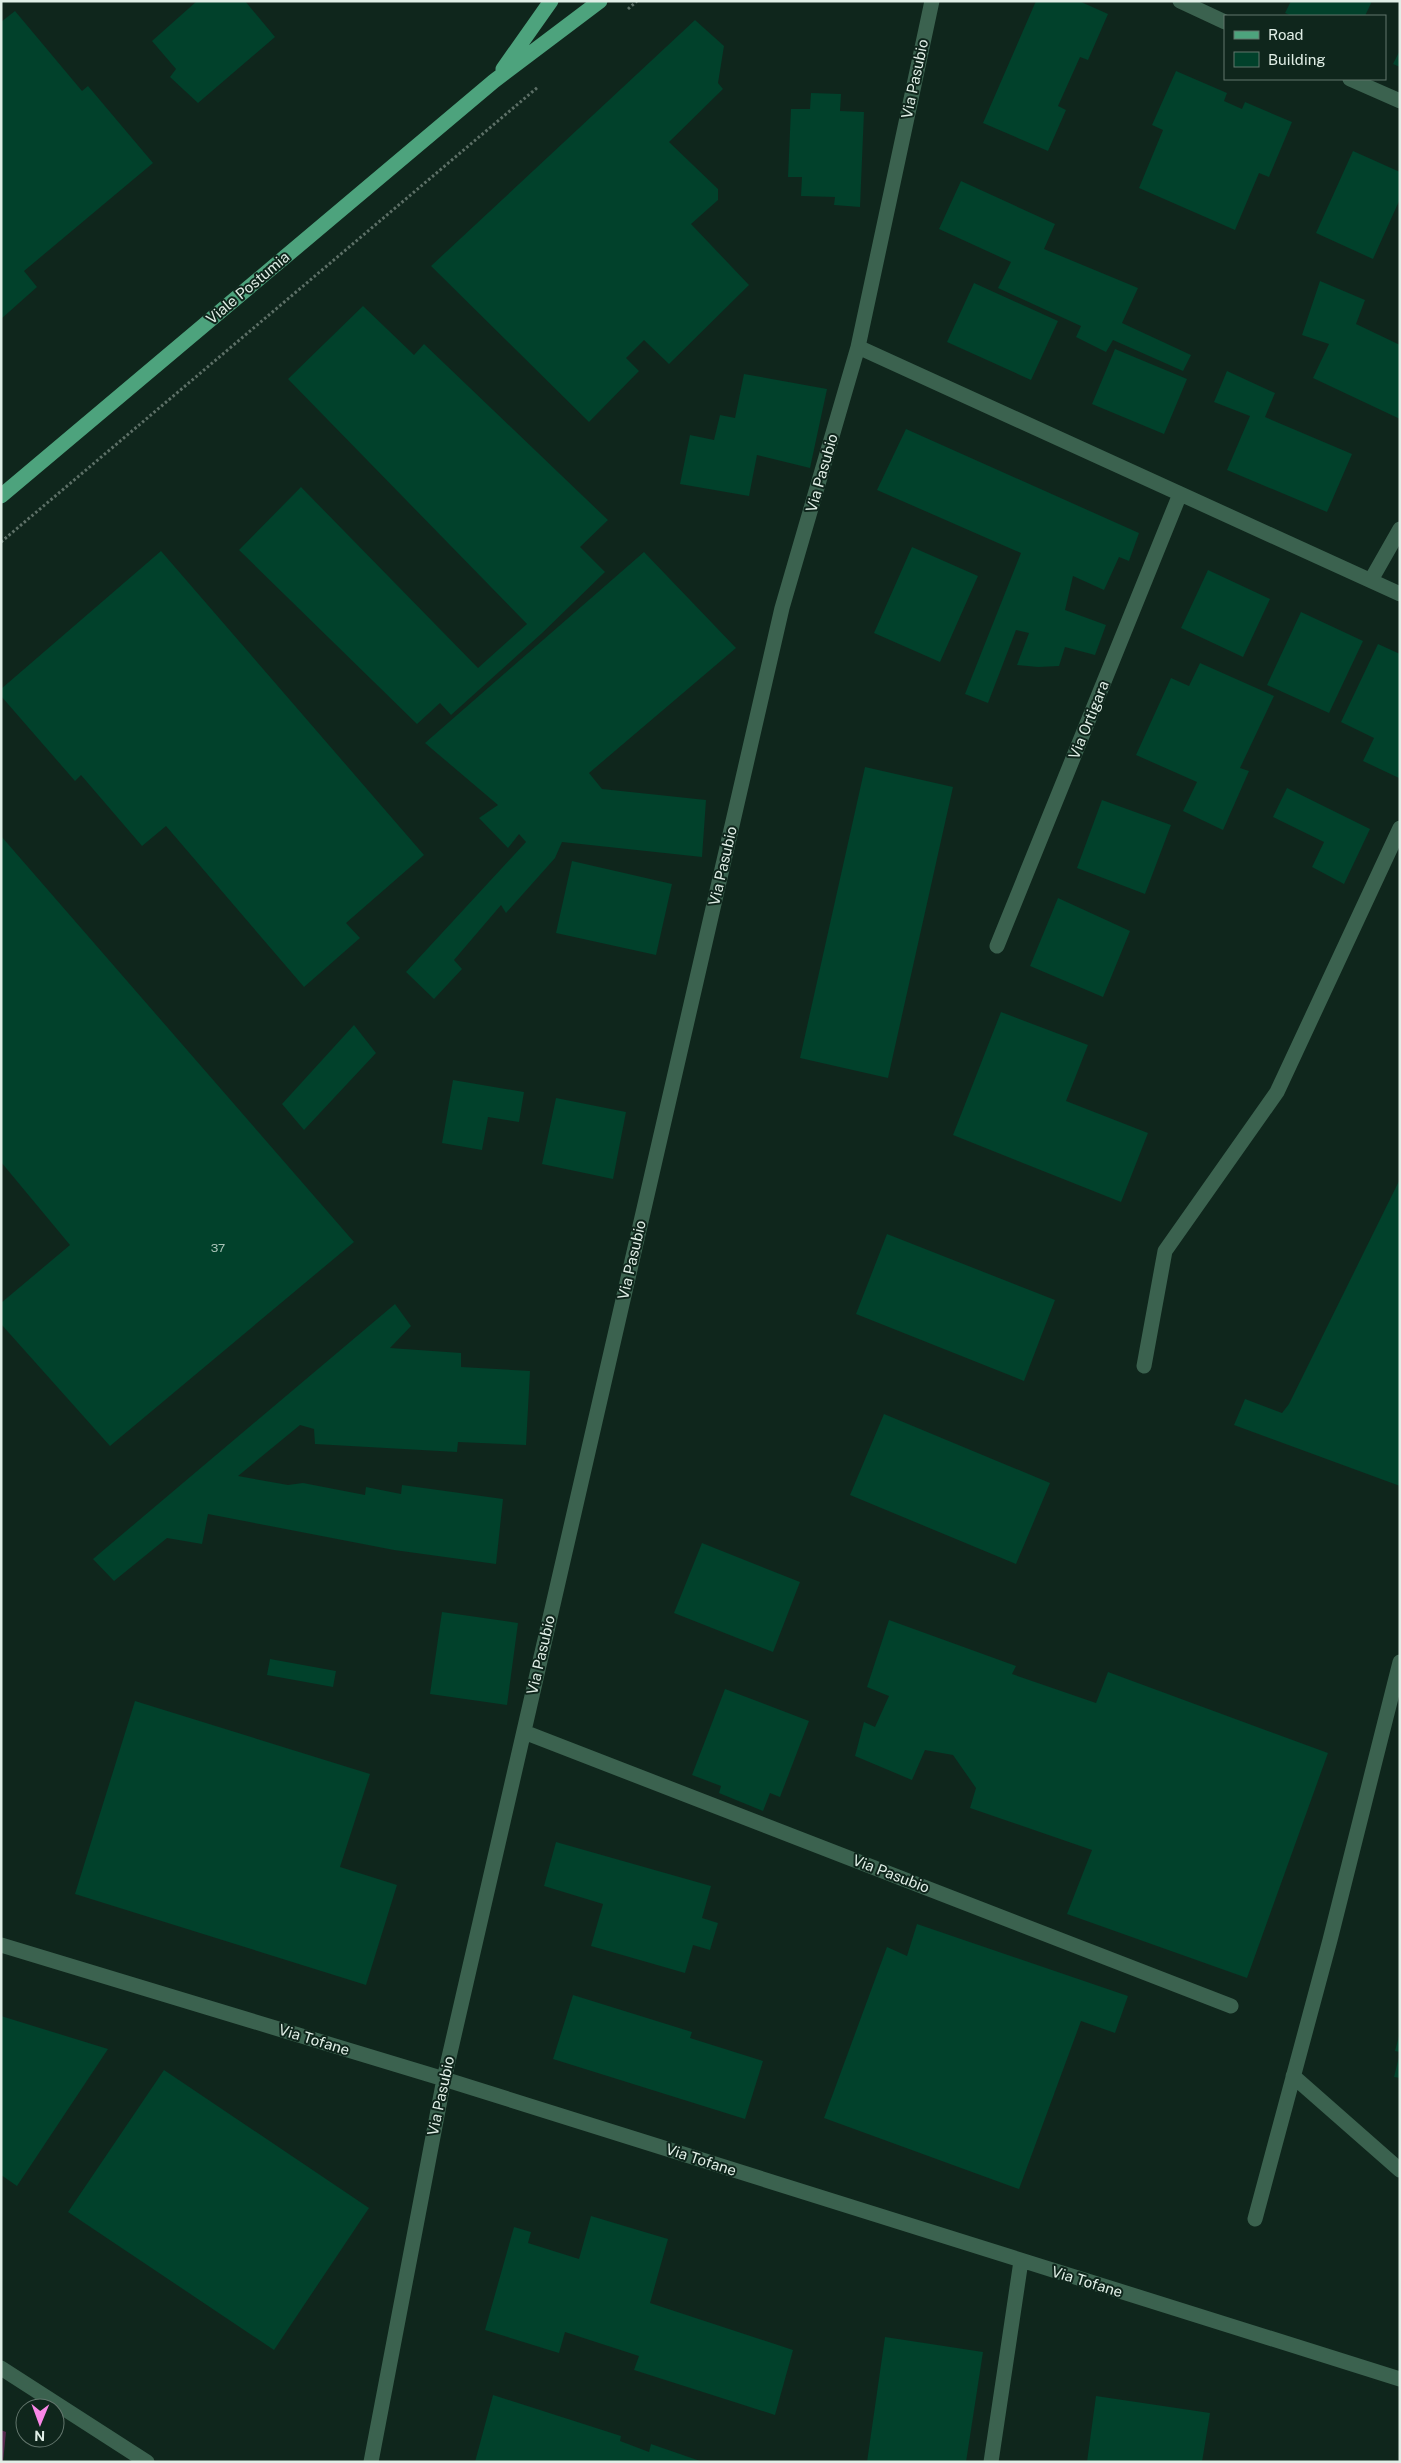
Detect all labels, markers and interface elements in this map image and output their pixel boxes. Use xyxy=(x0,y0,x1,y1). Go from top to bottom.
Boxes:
legend xyxy=(1224,15,1386,80)
text: Road xyxy=(1268,26,1304,43)
street label: Via Pasubio xyxy=(898,38,931,120)
text: Building xyxy=(1268,51,1326,68)
street label: Viale Postumia xyxy=(203,248,293,327)
street label: Via Pasubio xyxy=(802,432,841,514)
street label: Via Ortigara xyxy=(1065,678,1112,762)
street label: Via Pasubio xyxy=(705,825,740,907)
street label: Via Pasubio xyxy=(614,1219,649,1301)
house number: 37 xyxy=(211,1241,225,1255)
street label: Via Pasubio xyxy=(523,1614,558,1696)
street label: Via Pasubio xyxy=(850,1851,932,1896)
street label: Via Tofane xyxy=(277,2021,352,2058)
street label: Via Pasubio xyxy=(424,2055,457,2137)
street label: Via Tofane xyxy=(664,2140,739,2179)
street label: Via Tofane xyxy=(1050,2263,1125,2300)
north arrow xyxy=(15,2398,65,2448)
text: N xyxy=(34,2428,45,2444)

